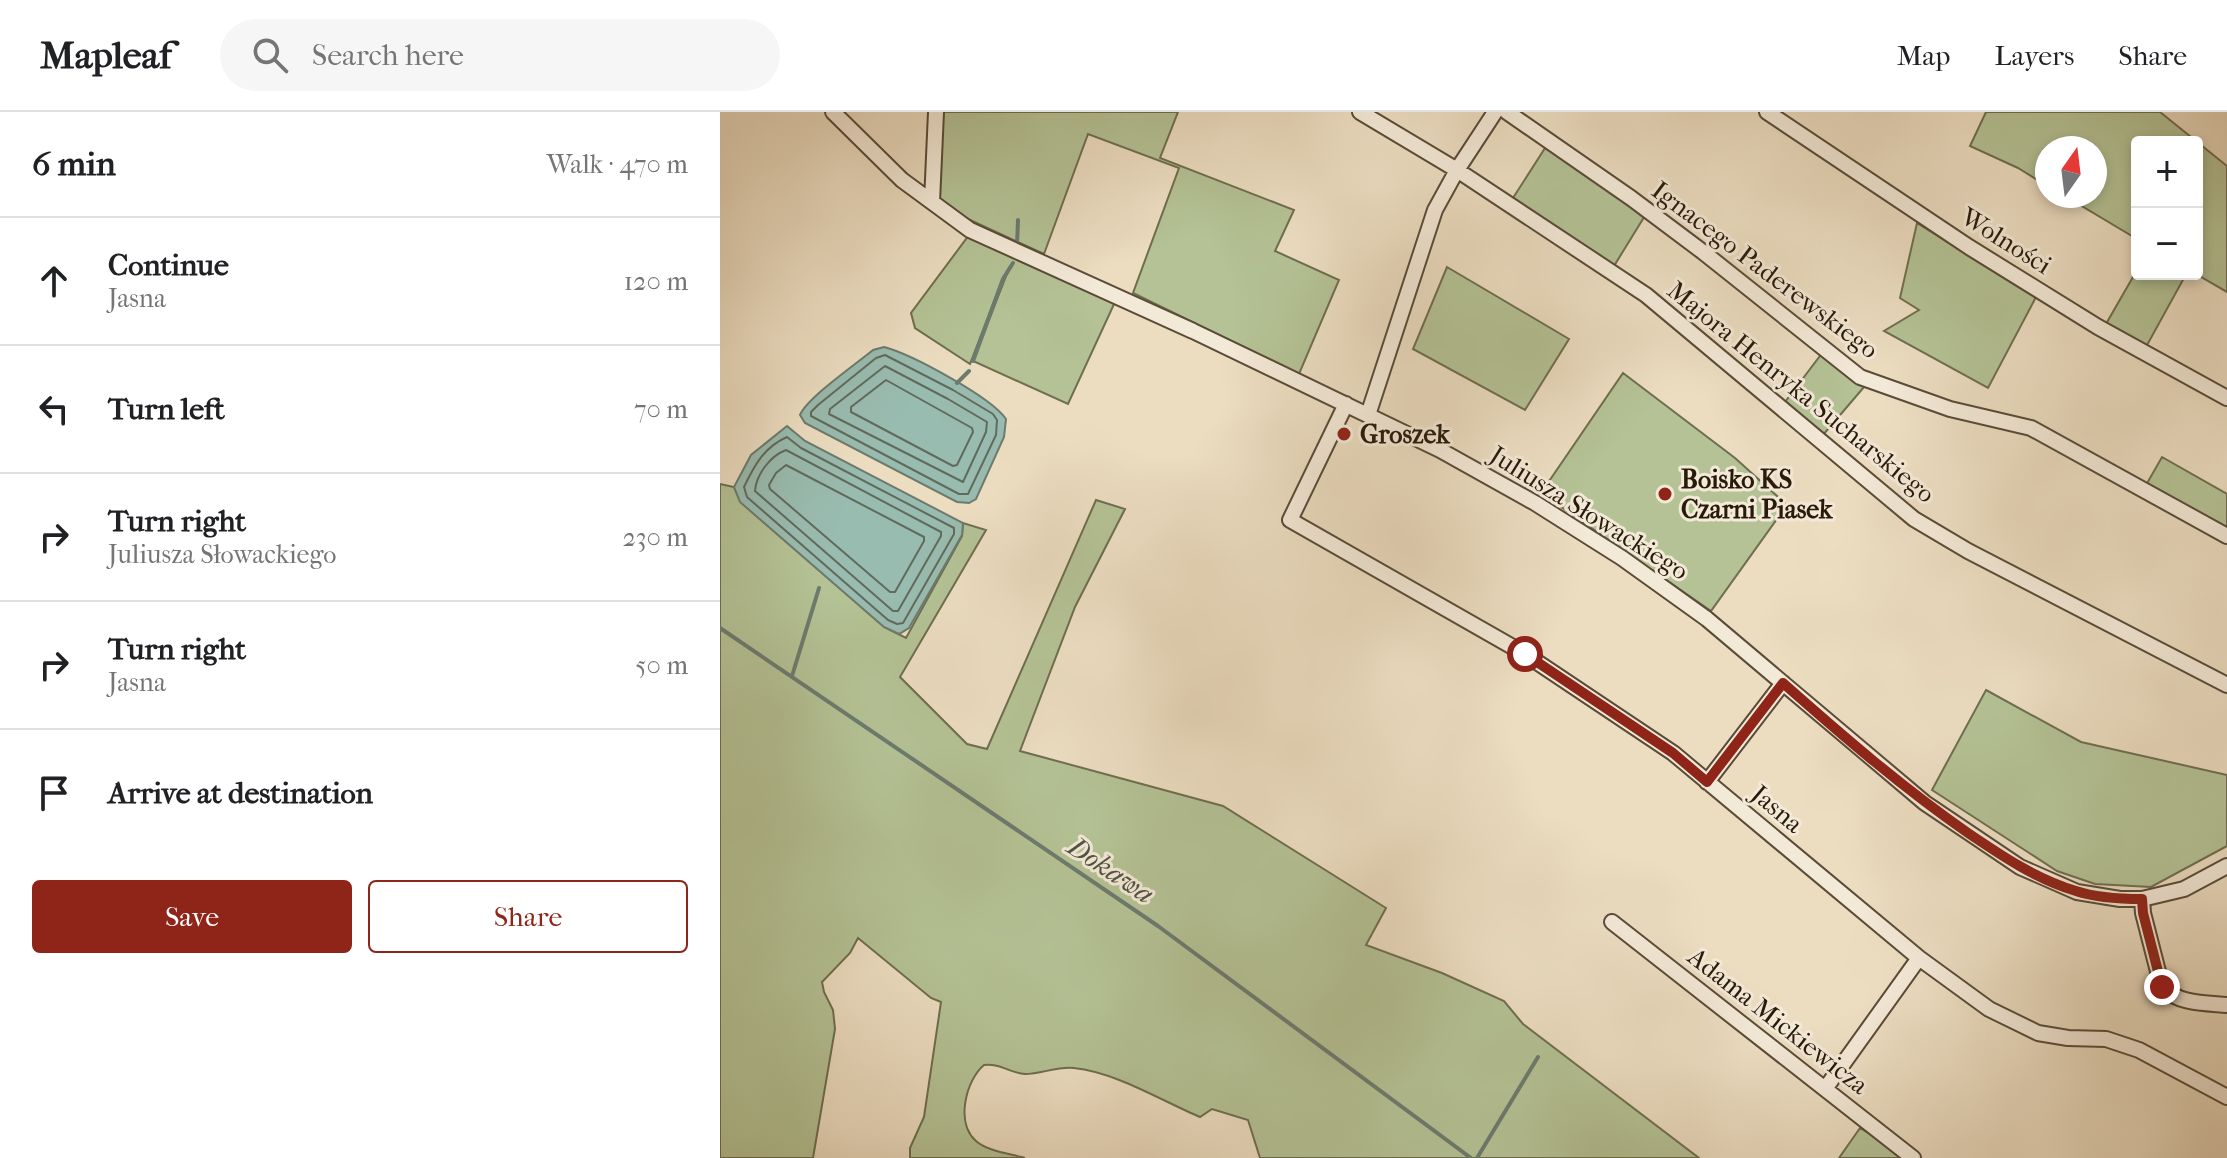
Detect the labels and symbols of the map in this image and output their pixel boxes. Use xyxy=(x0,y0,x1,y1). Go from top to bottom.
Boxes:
north arrow xyxy=(2035,136,2107,208)
street label: Ignacego Paderewskiego xyxy=(1646,175,1884,365)
street label: Wolności xyxy=(1954,201,2057,281)
street label: Majora Henryka Sucharskiego xyxy=(1661,274,1941,510)
place label: Groszek xyxy=(1360,419,1451,450)
marker: Groszek xyxy=(1335,425,1353,443)
street label: Juliusza Słowackiego xyxy=(1482,438,1694,587)
place label: Boisko KS Czarni Piasek xyxy=(1681,464,1834,525)
marker: Boisko KS Czarni Piasek xyxy=(1656,485,1674,503)
route start xyxy=(1507,636,1543,672)
street label: Jasna xyxy=(1743,777,1810,840)
water label: Dokawa xyxy=(1060,828,1160,911)
street label: Adama Mickiewicza xyxy=(1681,940,1875,1102)
route end xyxy=(2144,969,2180,1005)

